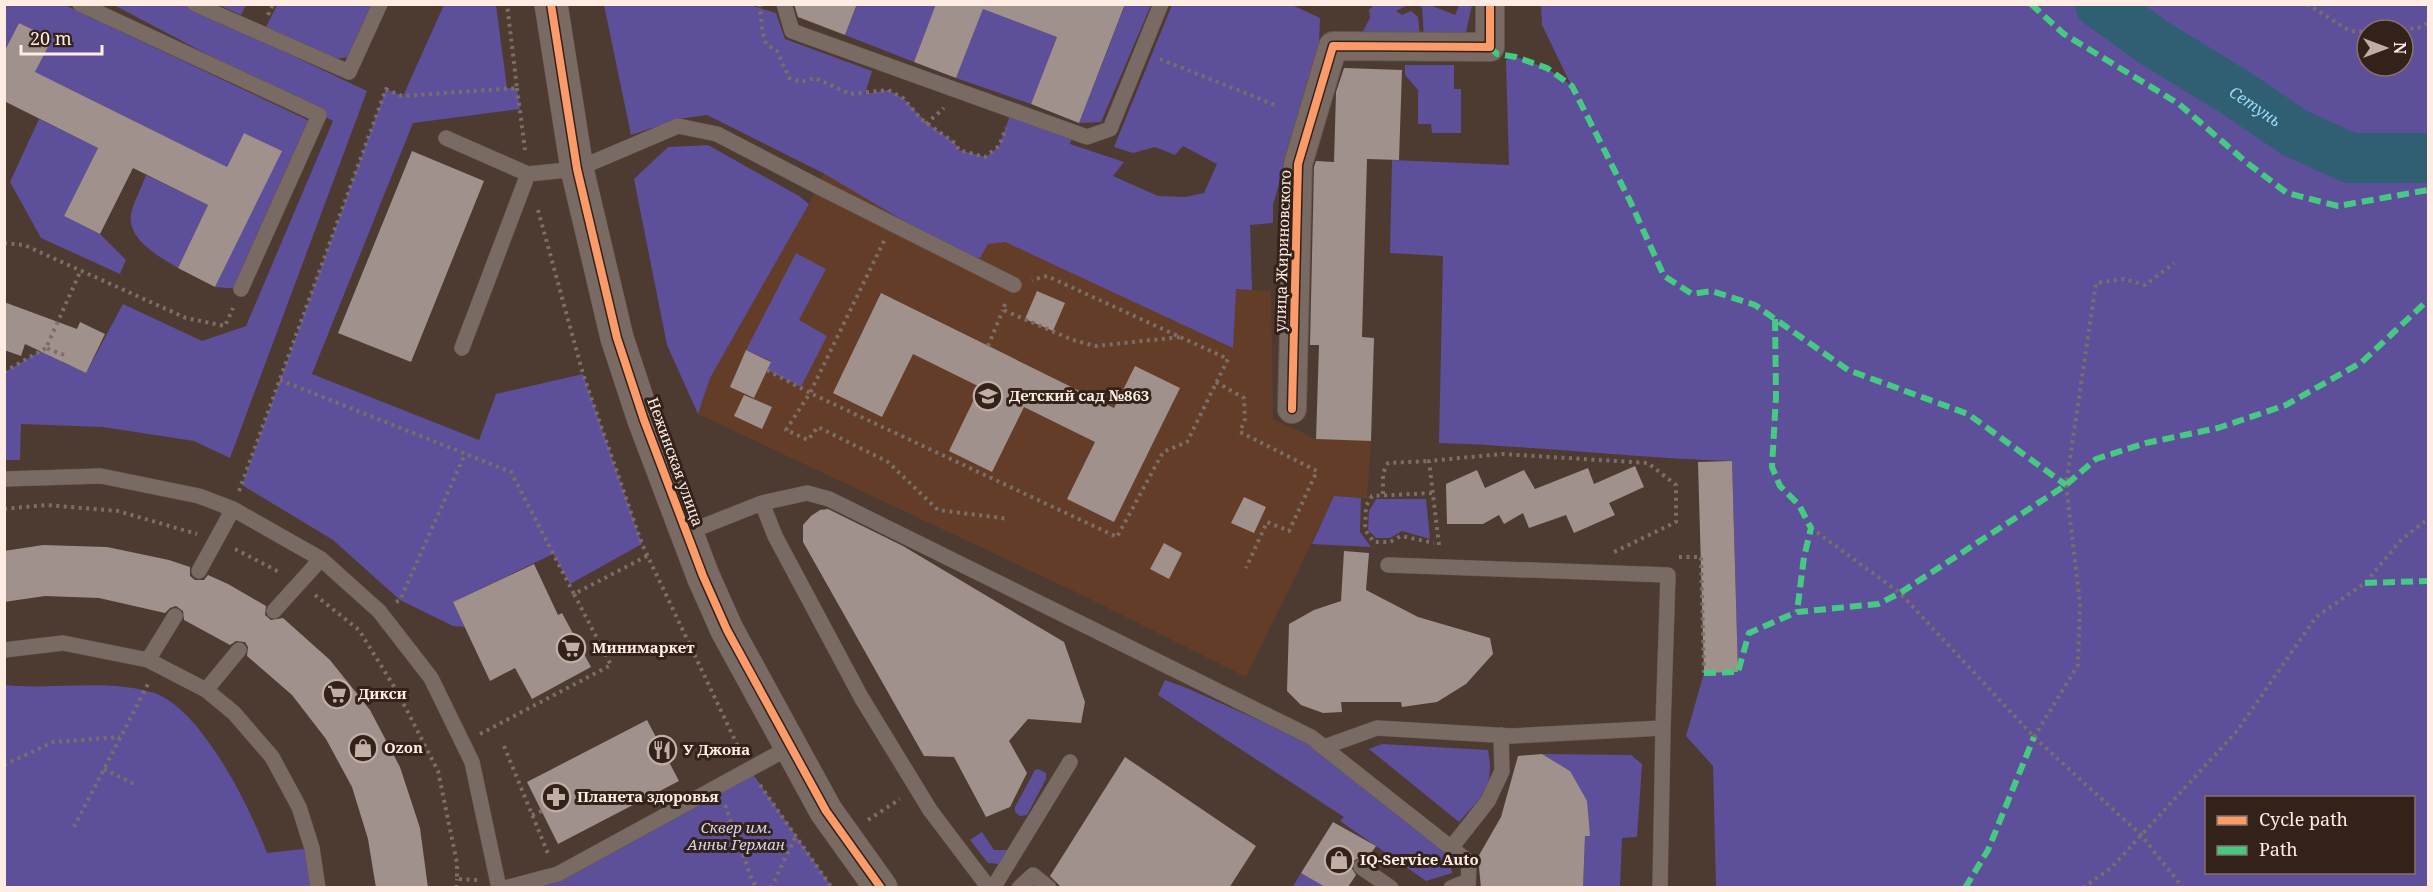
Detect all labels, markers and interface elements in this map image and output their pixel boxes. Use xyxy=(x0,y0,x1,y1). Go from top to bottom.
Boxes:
scale bar xyxy=(21,18,102,56)
north arrow xyxy=(2355,18,2415,78)
text: 20 m xyxy=(30,26,72,50)
text: N xyxy=(2389,42,2411,55)
water label: Сетунь xyxy=(2225,81,2286,132)
street label: улица Жириновского xyxy=(1269,169,1295,332)
school or university icon: Детский сад №863 xyxy=(972,380,1004,412)
place label: Детский сад №863 xyxy=(1009,385,1149,405)
street label: Нежинская улица xyxy=(643,394,709,529)
supermarket icon: Минимаркет xyxy=(555,632,587,664)
place label: Минимаркет xyxy=(592,637,695,657)
supermarket icon: Дикси xyxy=(321,678,353,710)
place label: Дикси xyxy=(358,683,407,703)
shop icon: Ozon xyxy=(347,732,379,764)
restaurant icon: У Джона xyxy=(646,734,678,766)
place label: Ozon xyxy=(384,737,423,757)
place label: У Джона xyxy=(683,739,750,759)
pharmacy icon: Планета здоровья xyxy=(540,781,572,813)
place label: Планета здоровья xyxy=(577,786,719,806)
legend xyxy=(2205,796,2415,874)
text: Cycle path xyxy=(2259,807,2348,831)
park label: Сквер им. Анны Герман xyxy=(686,817,785,854)
text: Path xyxy=(2259,837,2298,861)
shop icon: IQ-Service Auto xyxy=(1323,844,1355,876)
place label: IQ-Service Auto xyxy=(1360,849,1479,869)

